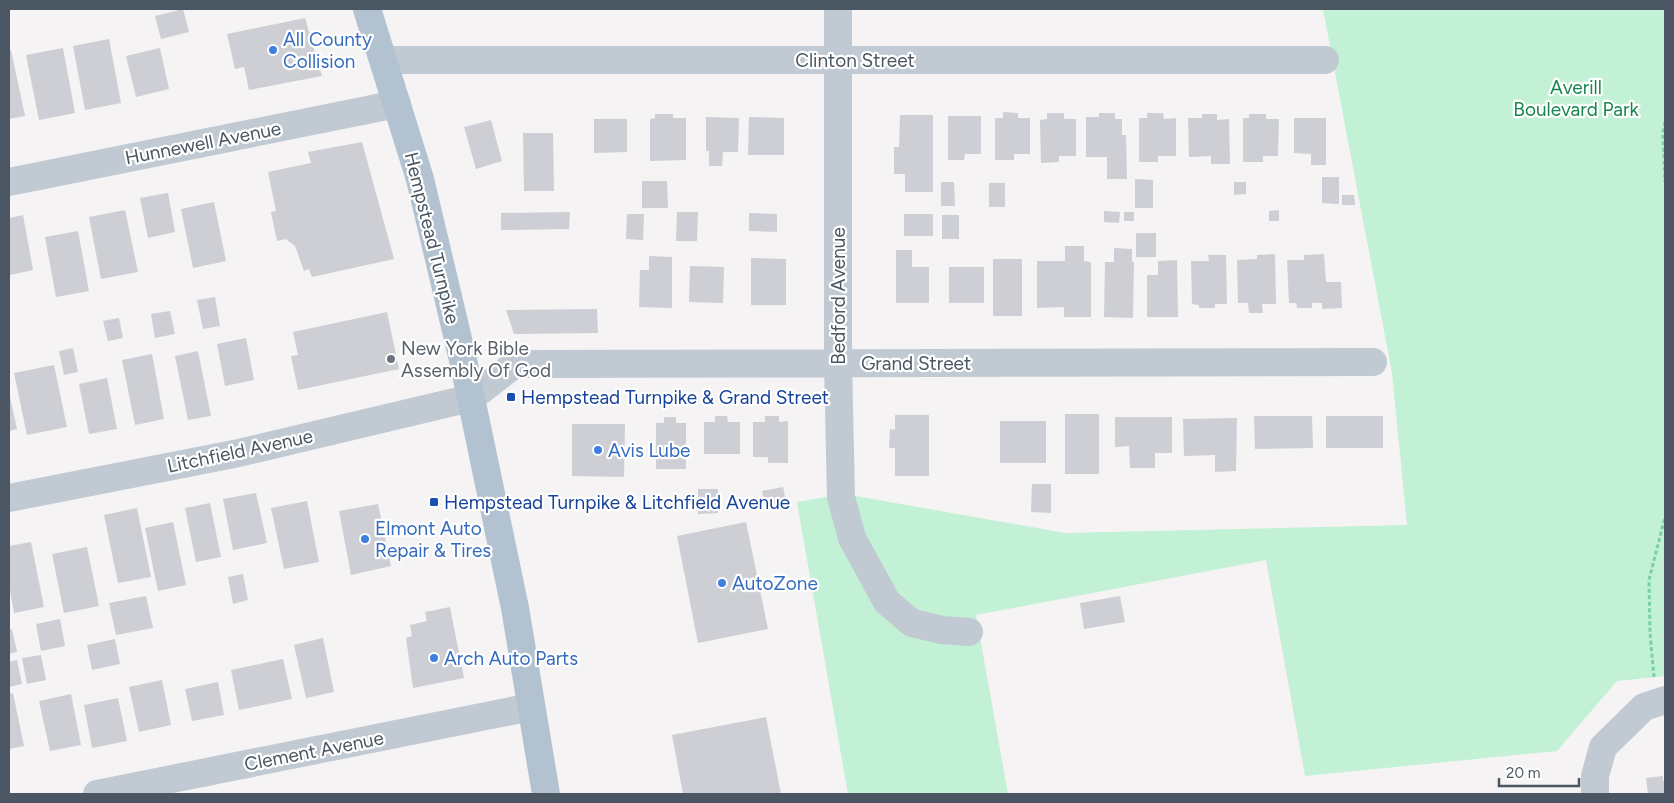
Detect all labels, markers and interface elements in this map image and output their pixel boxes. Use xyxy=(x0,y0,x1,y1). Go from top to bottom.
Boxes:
place label: All County Collision xyxy=(283,28,372,73)
marker: All County Collision xyxy=(267,44,279,56)
street label: Clinton Street xyxy=(795,49,915,72)
park label: Averill Boulevard Park xyxy=(1513,76,1639,121)
street label: Hunnewell Avenue xyxy=(123,117,283,169)
street label: Hempstead Turnpike xyxy=(400,150,464,326)
street label: Bedford Avenue xyxy=(827,227,850,365)
place label: New York Bible Assembly Of God xyxy=(401,337,551,382)
street label: Grand Street xyxy=(861,352,971,375)
marker: New York Bible Assembly Of God xyxy=(385,353,397,365)
place label: Hempstead Turnpike & Grand Street xyxy=(521,386,829,409)
marker: Hempstead Turnpike & Grand Street xyxy=(505,391,517,403)
street label: Litchfield Avenue xyxy=(165,424,315,478)
place label: Avis Lube xyxy=(608,439,690,462)
marker: Avis Lube xyxy=(592,444,604,456)
place label: Hempstead Turnpike & Litchfield Avenue xyxy=(444,491,790,514)
marker: Hempstead Turnpike & Litchfield Avenue xyxy=(428,496,440,508)
place label: Elmont Auto Repair & Tires xyxy=(375,517,491,562)
marker: Elmont Auto Repair & Tires xyxy=(359,533,371,545)
place label: AutoZone xyxy=(732,572,818,595)
marker: AutoZone xyxy=(716,577,728,589)
place label: Arch Auto Parts xyxy=(444,647,578,670)
marker: Arch Auto Parts xyxy=(428,652,440,664)
street label: Clement Avenue xyxy=(242,726,386,776)
scale bar xyxy=(1499,756,1579,788)
text: 20 m xyxy=(1506,764,1540,782)

